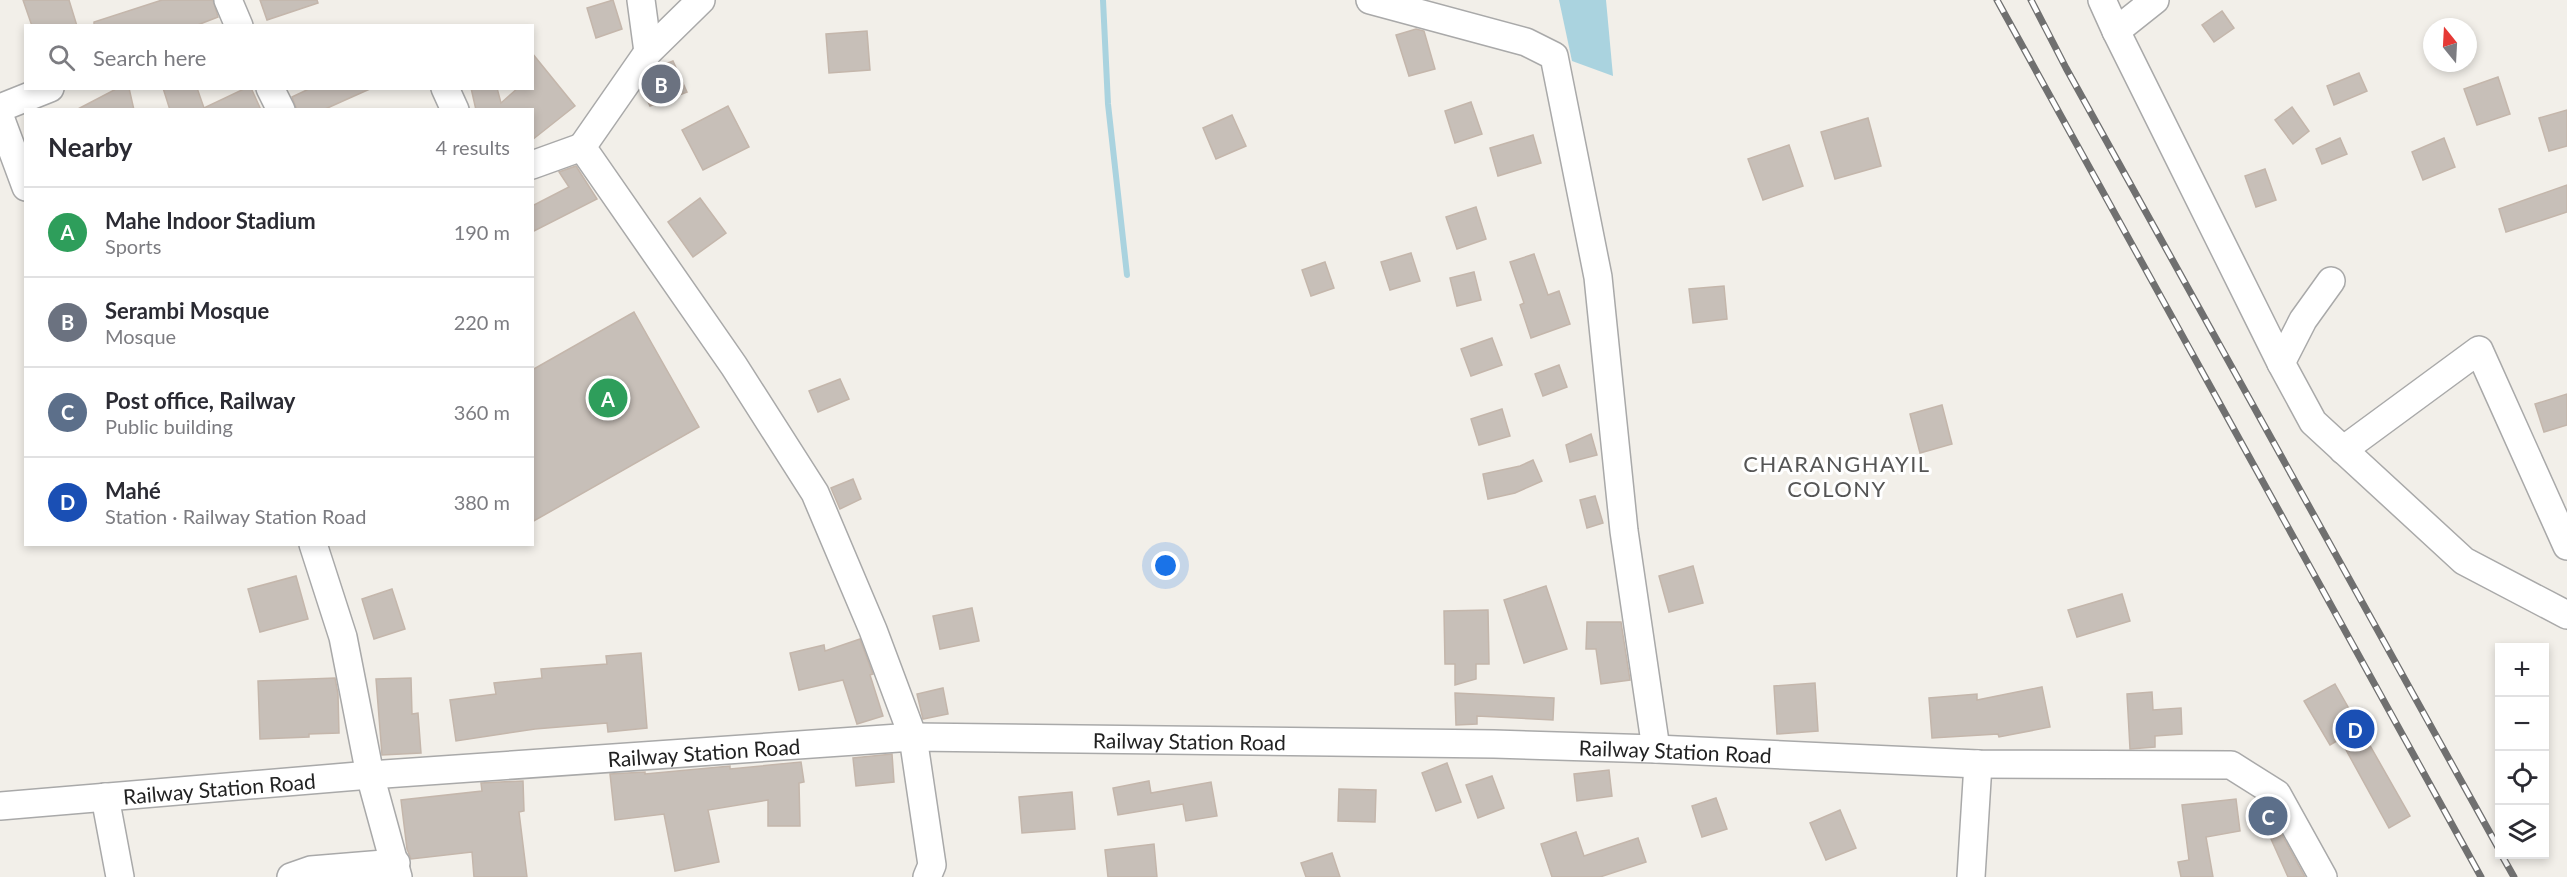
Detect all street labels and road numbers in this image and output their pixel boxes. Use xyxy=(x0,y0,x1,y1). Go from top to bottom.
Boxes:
street label: Railway Station Road xyxy=(1093,727,1286,754)
street label: Railway Station Road xyxy=(607,732,801,771)
street label: Railway Station Road xyxy=(1578,734,1772,767)
street label: Railway Station Road xyxy=(122,767,316,808)

